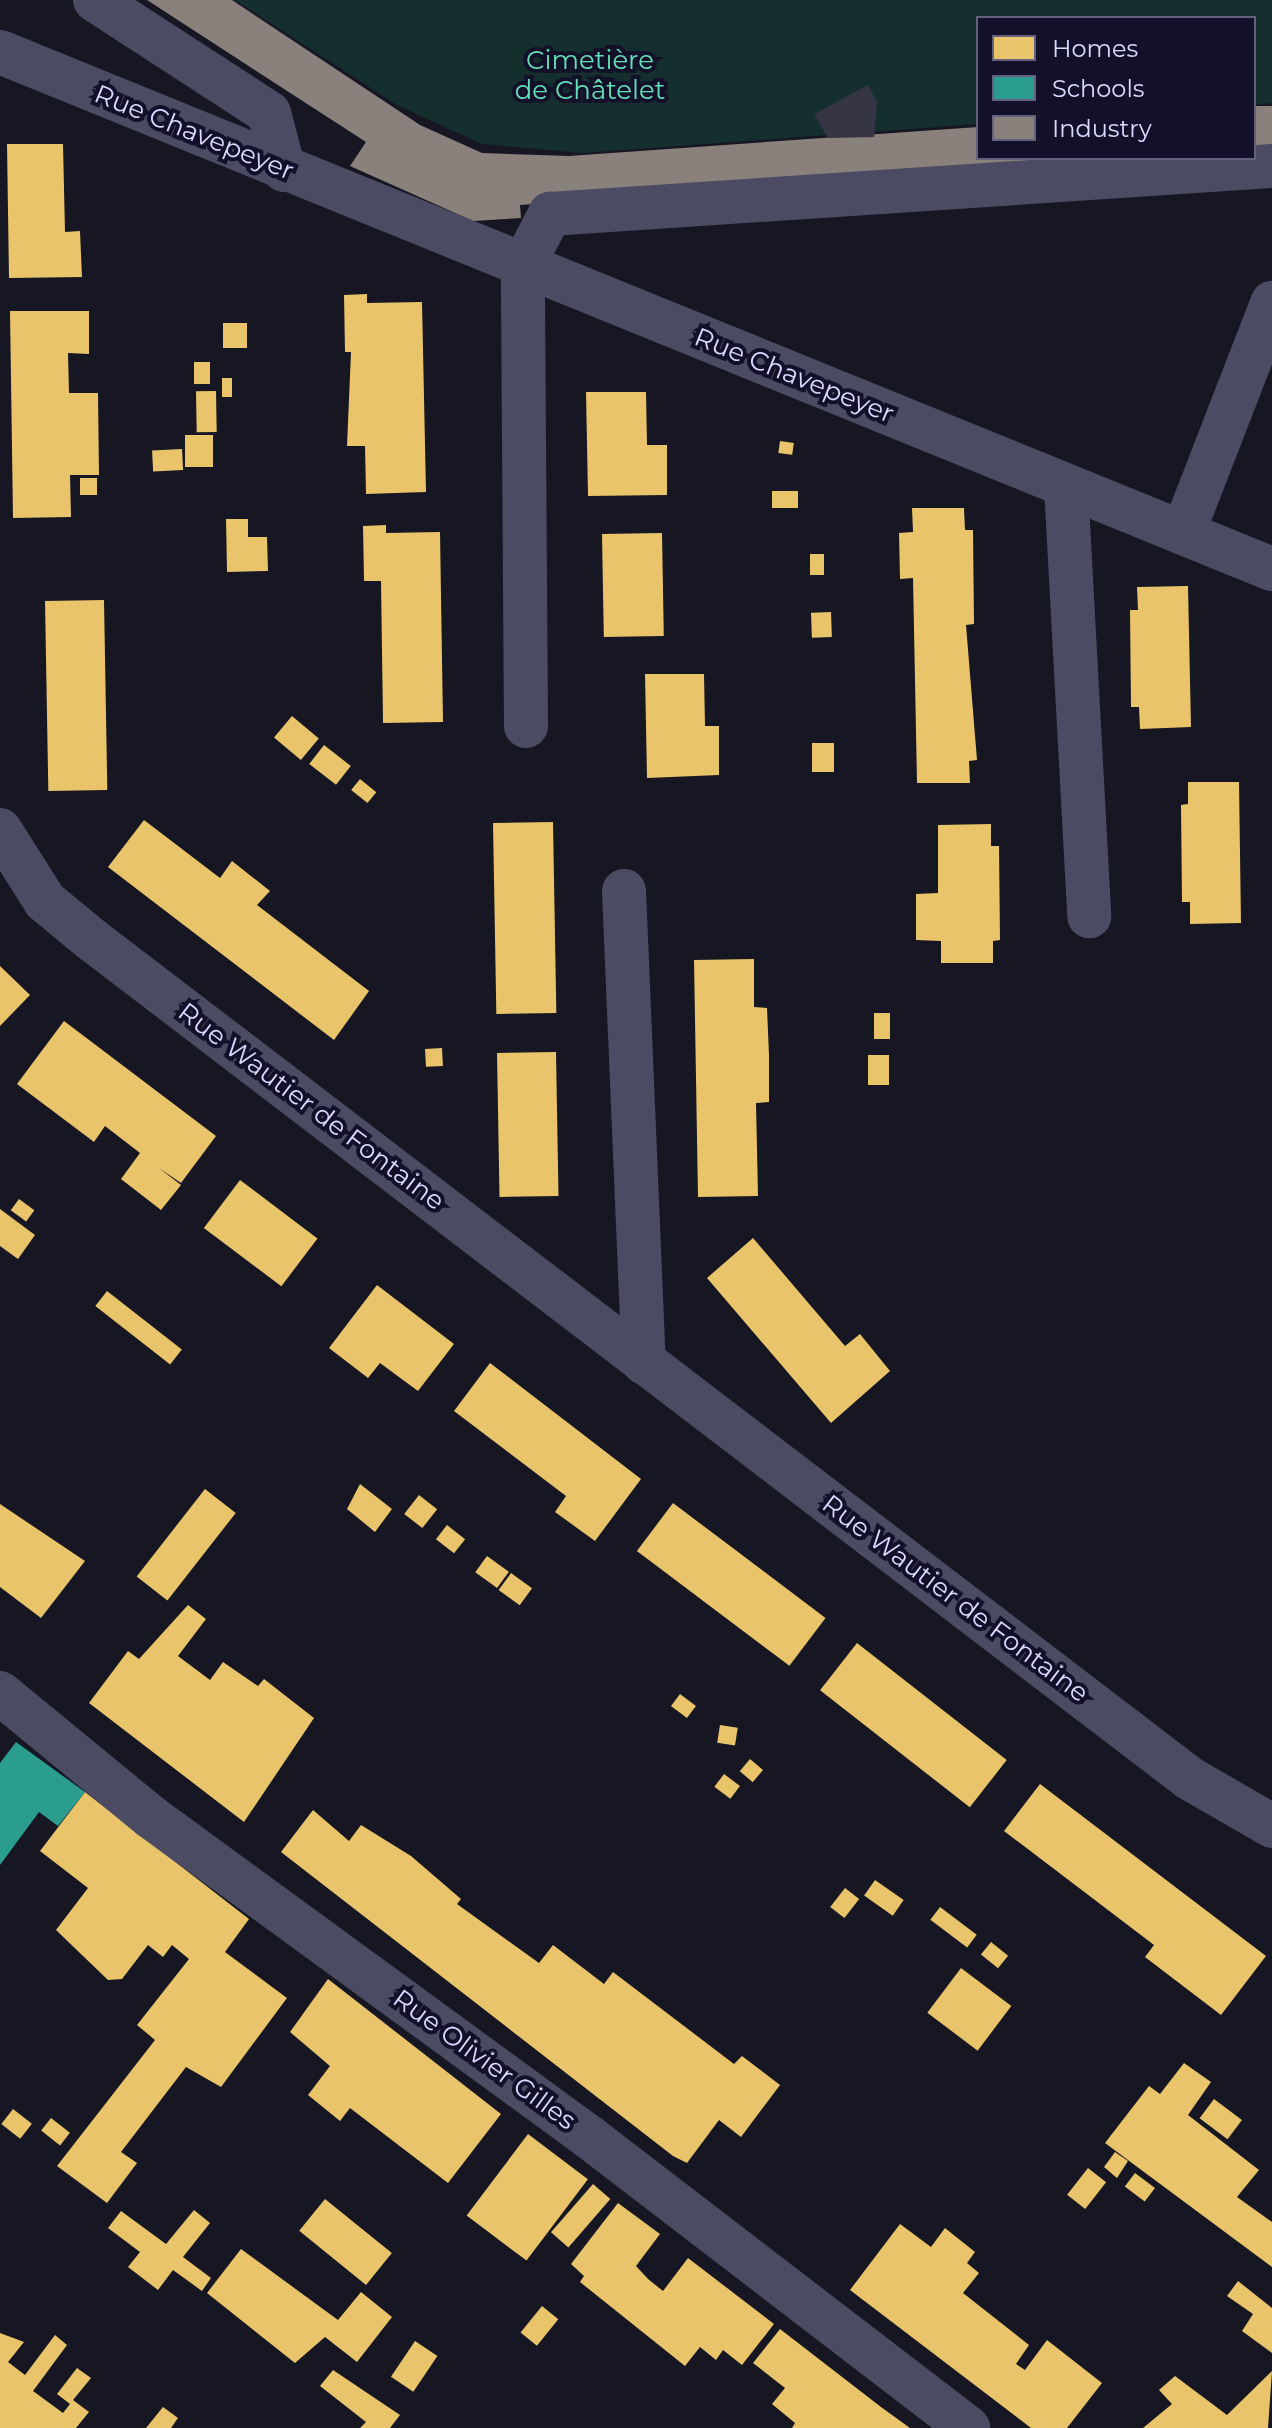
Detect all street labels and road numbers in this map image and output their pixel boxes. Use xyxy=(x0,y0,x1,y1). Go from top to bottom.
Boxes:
street label: Rue Chavepeyer xyxy=(90,79,298,187)
street label: Rue Chavepeyer xyxy=(690,322,898,430)
street label: Rue Wautier de Fontaine xyxy=(172,997,450,1217)
street label: Rue Wautier de Fontaine xyxy=(816,1489,1094,1709)
street label: Rue Olivier Gilles xyxy=(387,1983,581,2137)

